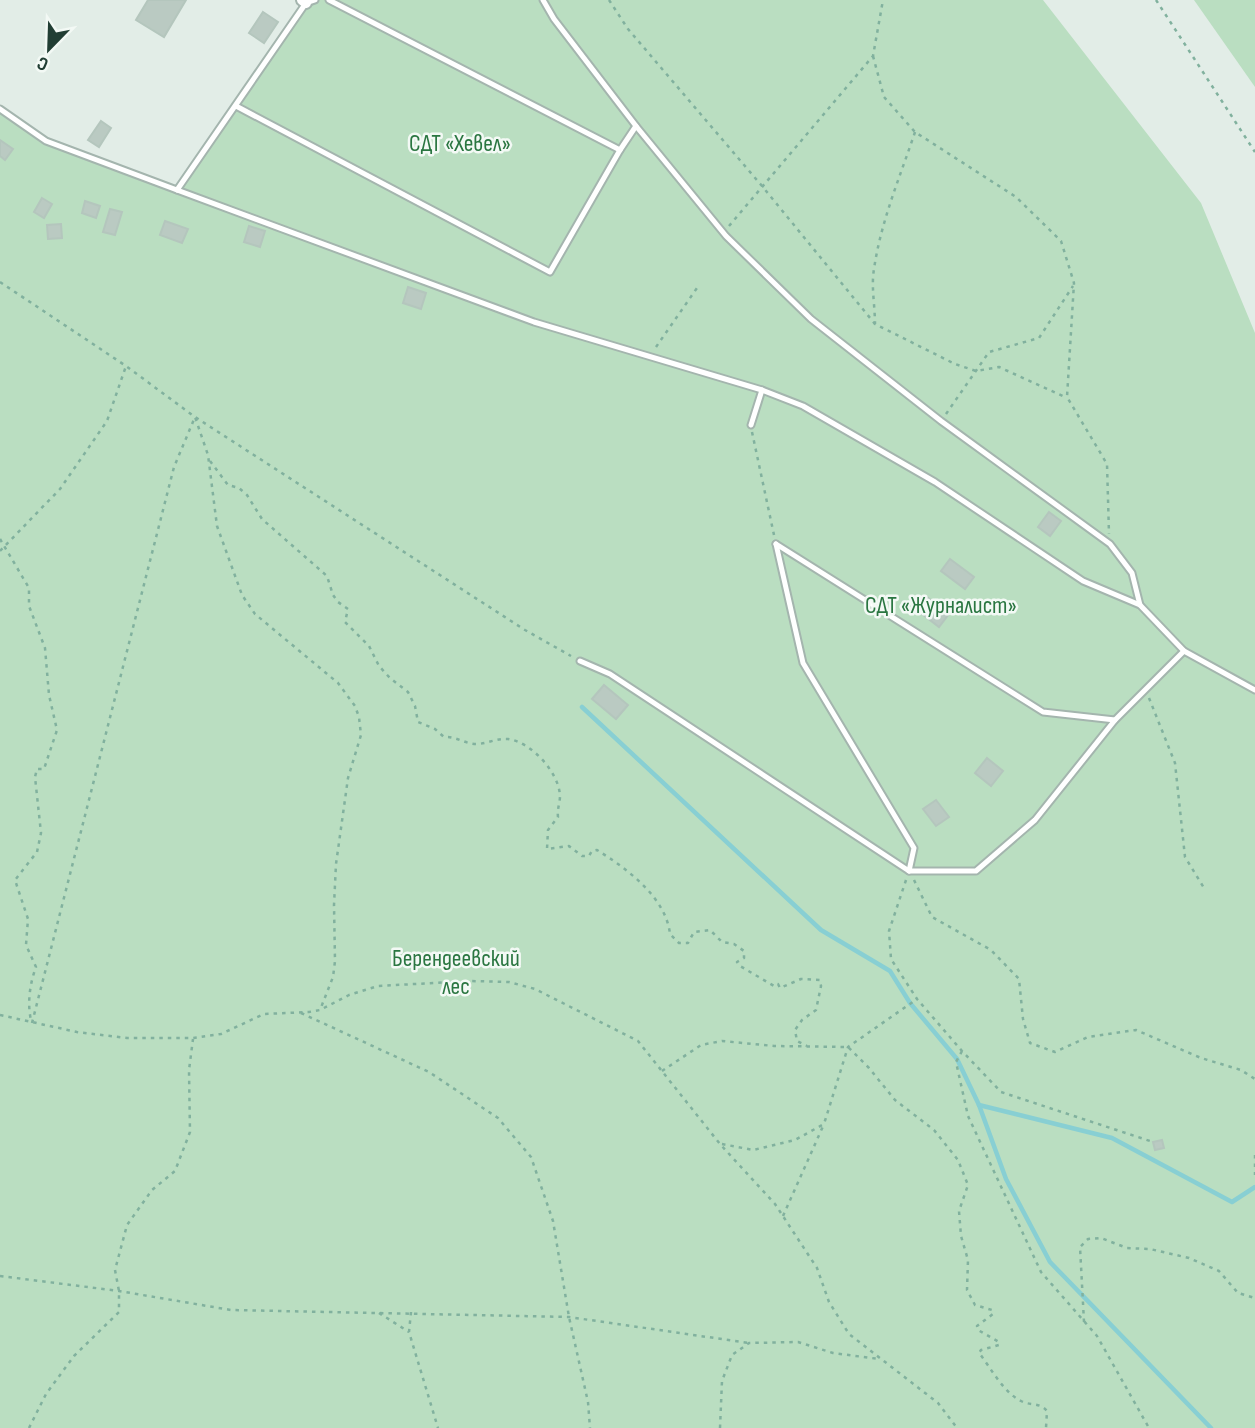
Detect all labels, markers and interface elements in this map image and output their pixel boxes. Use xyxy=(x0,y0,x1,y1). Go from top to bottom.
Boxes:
north arrow xyxy=(14,14,84,84)
text: С xyxy=(34,51,52,76)
park label: СДТ «Хевел» xyxy=(409,129,511,158)
park label: СДТ «Журналист» xyxy=(865,591,1017,620)
park label: Берендеевский лес xyxy=(392,944,520,1001)

